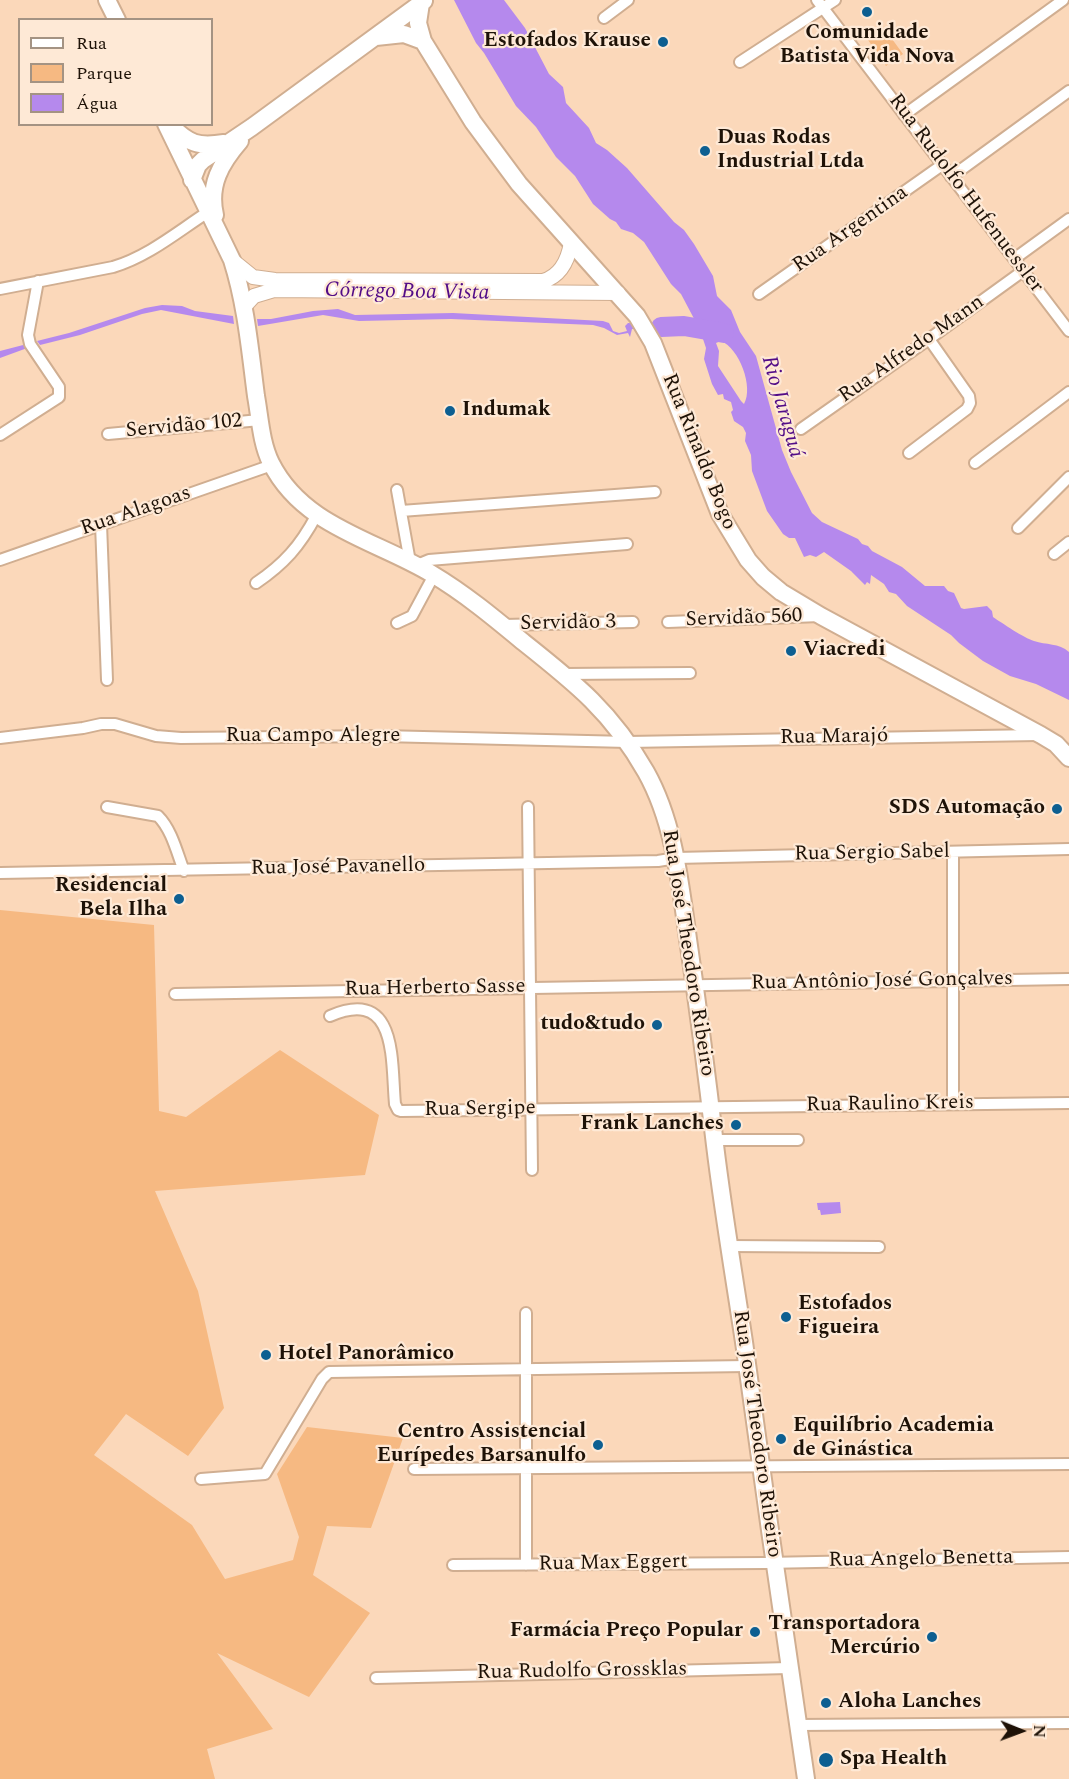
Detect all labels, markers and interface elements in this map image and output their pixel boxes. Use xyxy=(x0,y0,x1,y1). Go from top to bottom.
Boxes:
marker: Comunidade Batista Vida Nova xyxy=(860,5,874,19)
legend xyxy=(18,18,213,126)
place label: Comunidade Batista Vida Nova xyxy=(780,21,954,71)
place label: Estofados Krause xyxy=(483,29,651,55)
text: Rua xyxy=(76,30,107,57)
marker: Estofados Krause xyxy=(656,35,670,49)
text: Parque xyxy=(76,60,132,87)
street label: Rua Rudolfo Hufenuessler xyxy=(882,89,1048,299)
text: Água xyxy=(76,90,118,117)
place label: Duas Rodas Industrial Ltda xyxy=(717,126,864,176)
marker: Duas Rodas Industrial Ltda xyxy=(698,144,712,158)
street label: Rua Argentina xyxy=(788,181,914,279)
water label: Córrego Boa Vista xyxy=(324,278,490,308)
street label: Rua Alfredo Mann xyxy=(834,290,990,410)
water label: Rio Jaraguá xyxy=(754,353,808,461)
street label: Rua Rinaldo Bogo xyxy=(655,370,741,534)
place label: Indumak xyxy=(462,398,551,424)
marker: Indumak xyxy=(443,404,457,418)
street label: Servidão 102 xyxy=(125,409,243,445)
street label: Rua Alagoas xyxy=(77,481,195,543)
street label: Servidão 560 xyxy=(685,604,803,634)
street label: Servidão 3 xyxy=(520,611,616,637)
place label: Viacredi xyxy=(803,638,885,664)
marker: Viacredi xyxy=(784,644,798,658)
street label: Rua Campo Alegre xyxy=(226,724,400,750)
street label: Rua Marajó xyxy=(780,724,888,752)
place label: SDS Automação xyxy=(889,796,1045,822)
marker: SDS Automação xyxy=(1050,802,1064,816)
street label: Rua José Theodoro Ribeiro xyxy=(655,828,719,1078)
street label: Rua Sergio Sabel xyxy=(794,840,950,868)
street label: Rua José Pavanello xyxy=(251,854,425,882)
place label: Residencial Bela Ilha xyxy=(55,874,167,924)
marker: Residencial Bela Ilha xyxy=(172,892,186,906)
street label: Rua Antônio José Gonçalves xyxy=(751,967,1013,997)
street label: Rua Herberto Sasse xyxy=(344,975,526,1003)
place label: tudo&tudo xyxy=(540,1012,645,1038)
marker: tudo&tudo xyxy=(650,1018,664,1032)
street label: Rua Raulino Kreis xyxy=(806,1091,974,1119)
street label: Rua Sergipe xyxy=(424,1096,536,1124)
place label: Frank Lanches xyxy=(580,1112,724,1138)
marker: Frank Lanches xyxy=(729,1118,743,1132)
place label: Estofados Figueira xyxy=(798,1292,892,1342)
street label: Rua José Theodoro Ribeiro xyxy=(726,1309,786,1559)
marker: Estofados Figueira xyxy=(779,1310,793,1324)
place label: Hotel Panorâmico xyxy=(278,1342,454,1368)
marker: Hotel Panorâmico xyxy=(259,1348,273,1362)
place label: Equilíbrio Academia de Ginástica xyxy=(793,1414,994,1464)
place label: Centro Assistencial Eurípedes Barsanulfo xyxy=(377,1420,586,1470)
marker: Equilíbrio Academia de Ginástica xyxy=(774,1432,788,1446)
marker: Centro Assistencial Eurípedes Barsanulfo xyxy=(591,1438,605,1452)
street label: Rua Angelo Benetta xyxy=(828,1546,1014,1574)
street label: Rua Max Eggert xyxy=(538,1550,688,1578)
place label: Transportadora Mercúrio xyxy=(768,1612,920,1662)
place label: Farmácia Preço Popular xyxy=(510,1619,743,1645)
marker: Farmácia Preço Popular xyxy=(748,1625,762,1639)
marker: Transportadora Mercúrio xyxy=(925,1630,939,1644)
street label: Rua Rudolfo Grossklas xyxy=(476,1658,688,1686)
place label: Aloha Lanches xyxy=(838,1690,982,1716)
marker: Aloha Lanches xyxy=(819,1696,833,1710)
north arrow xyxy=(991,1701,1051,1761)
text: N xyxy=(1027,1725,1051,1738)
place label: Spa Health xyxy=(840,1747,947,1773)
marker: Spa Health xyxy=(817,1751,835,1769)

